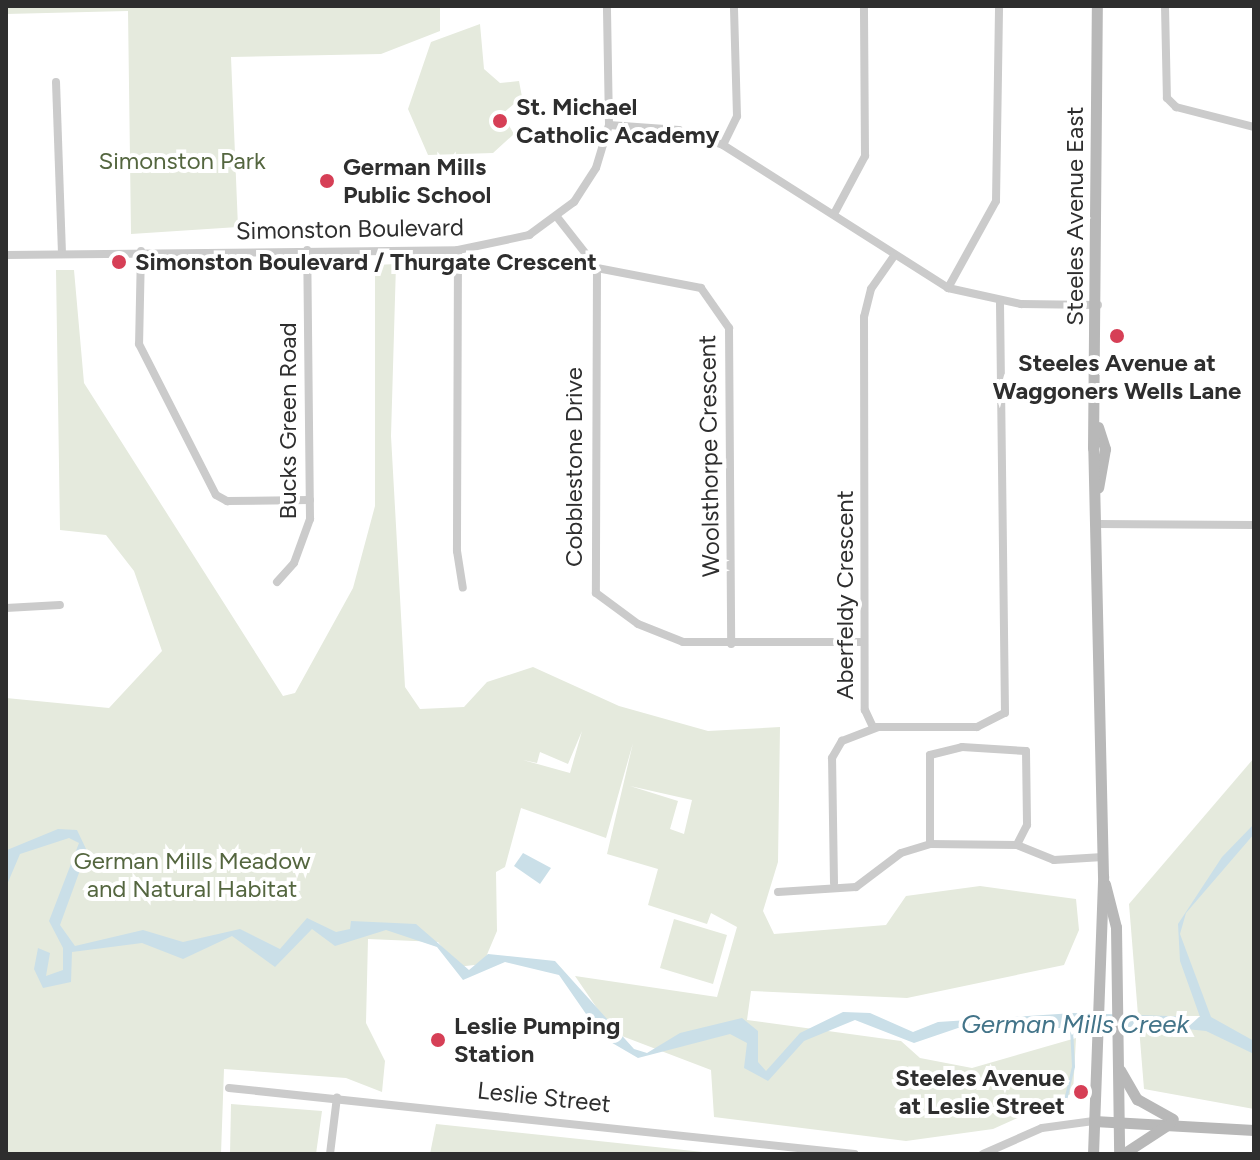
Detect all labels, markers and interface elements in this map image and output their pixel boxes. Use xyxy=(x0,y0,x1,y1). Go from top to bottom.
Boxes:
place label: St. Michael Catholic Academy xyxy=(516,93,719,149)
street label: Steeles Avenue East xyxy=(1061,106,1089,326)
marker: St. Michael Catholic Academy xyxy=(491,112,509,130)
park label: Simonston Park xyxy=(98,147,266,175)
place label: German Mills Public School xyxy=(343,153,492,209)
marker: German Mills Public School xyxy=(318,172,336,190)
street label: Simonston Boulevard xyxy=(236,213,464,245)
place label: Simonston Boulevard / Thurgate Crescent xyxy=(135,248,597,276)
marker: Simonston Boulevard / Thurgate Crescent xyxy=(110,253,128,271)
street label: Bucks Green Road xyxy=(274,323,302,519)
marker: Steeles Avenue at Waggoners Wells Lane xyxy=(1108,327,1126,345)
street label: Woolsthorpe Crescent xyxy=(692,335,726,577)
place label: Steeles Avenue at Waggoners Wells Lane xyxy=(993,349,1241,405)
street label: Cobblestone Drive xyxy=(560,367,588,567)
street label: Aberfeldy Crescent xyxy=(831,490,859,700)
park label: German Mills Meadow and Natural Habitat xyxy=(73,847,311,903)
water label: German Mills Creek xyxy=(961,1009,1189,1041)
place label: Leslie Pumping Station xyxy=(454,1012,620,1068)
marker: Leslie Pumping Station xyxy=(429,1031,447,1049)
place label: Steeles Avenue at Leslie Street xyxy=(895,1064,1065,1120)
street label: Leslie Street xyxy=(476,1076,612,1118)
marker: Steeles Avenue at Leslie Street xyxy=(1072,1083,1090,1101)

